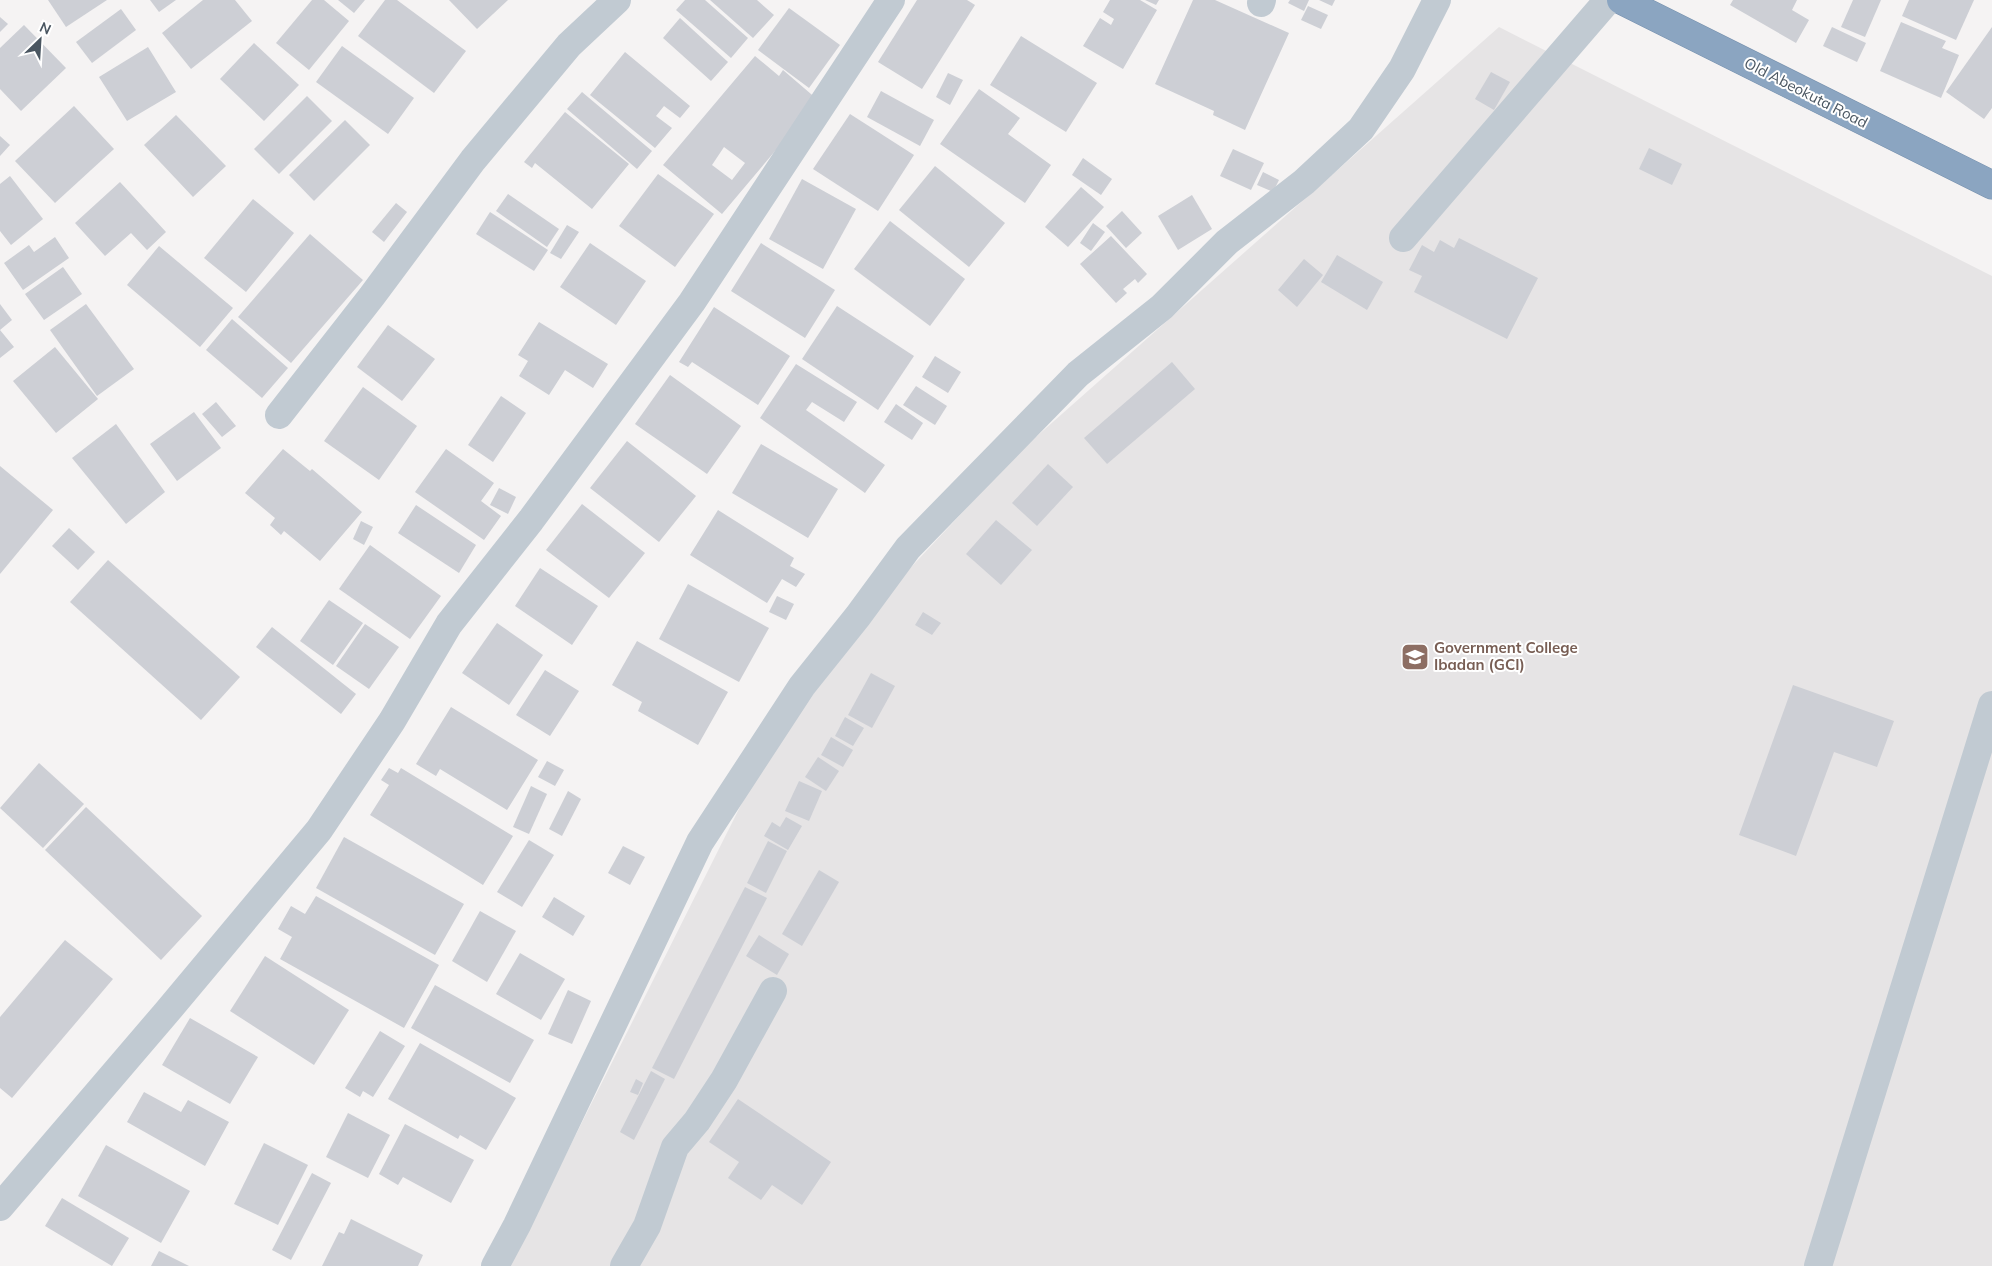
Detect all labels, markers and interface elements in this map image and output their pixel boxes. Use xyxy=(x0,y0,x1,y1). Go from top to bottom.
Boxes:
north arrow xyxy=(15,15,65,65)
text: N xyxy=(37,18,54,39)
street label: Old Abeokuta Road xyxy=(1741,53,1871,132)
place label: Government College Ibadan (GCI) xyxy=(1434,638,1578,674)
school or university icon: Government College Ibadan (GCI) xyxy=(1400,642,1430,672)

